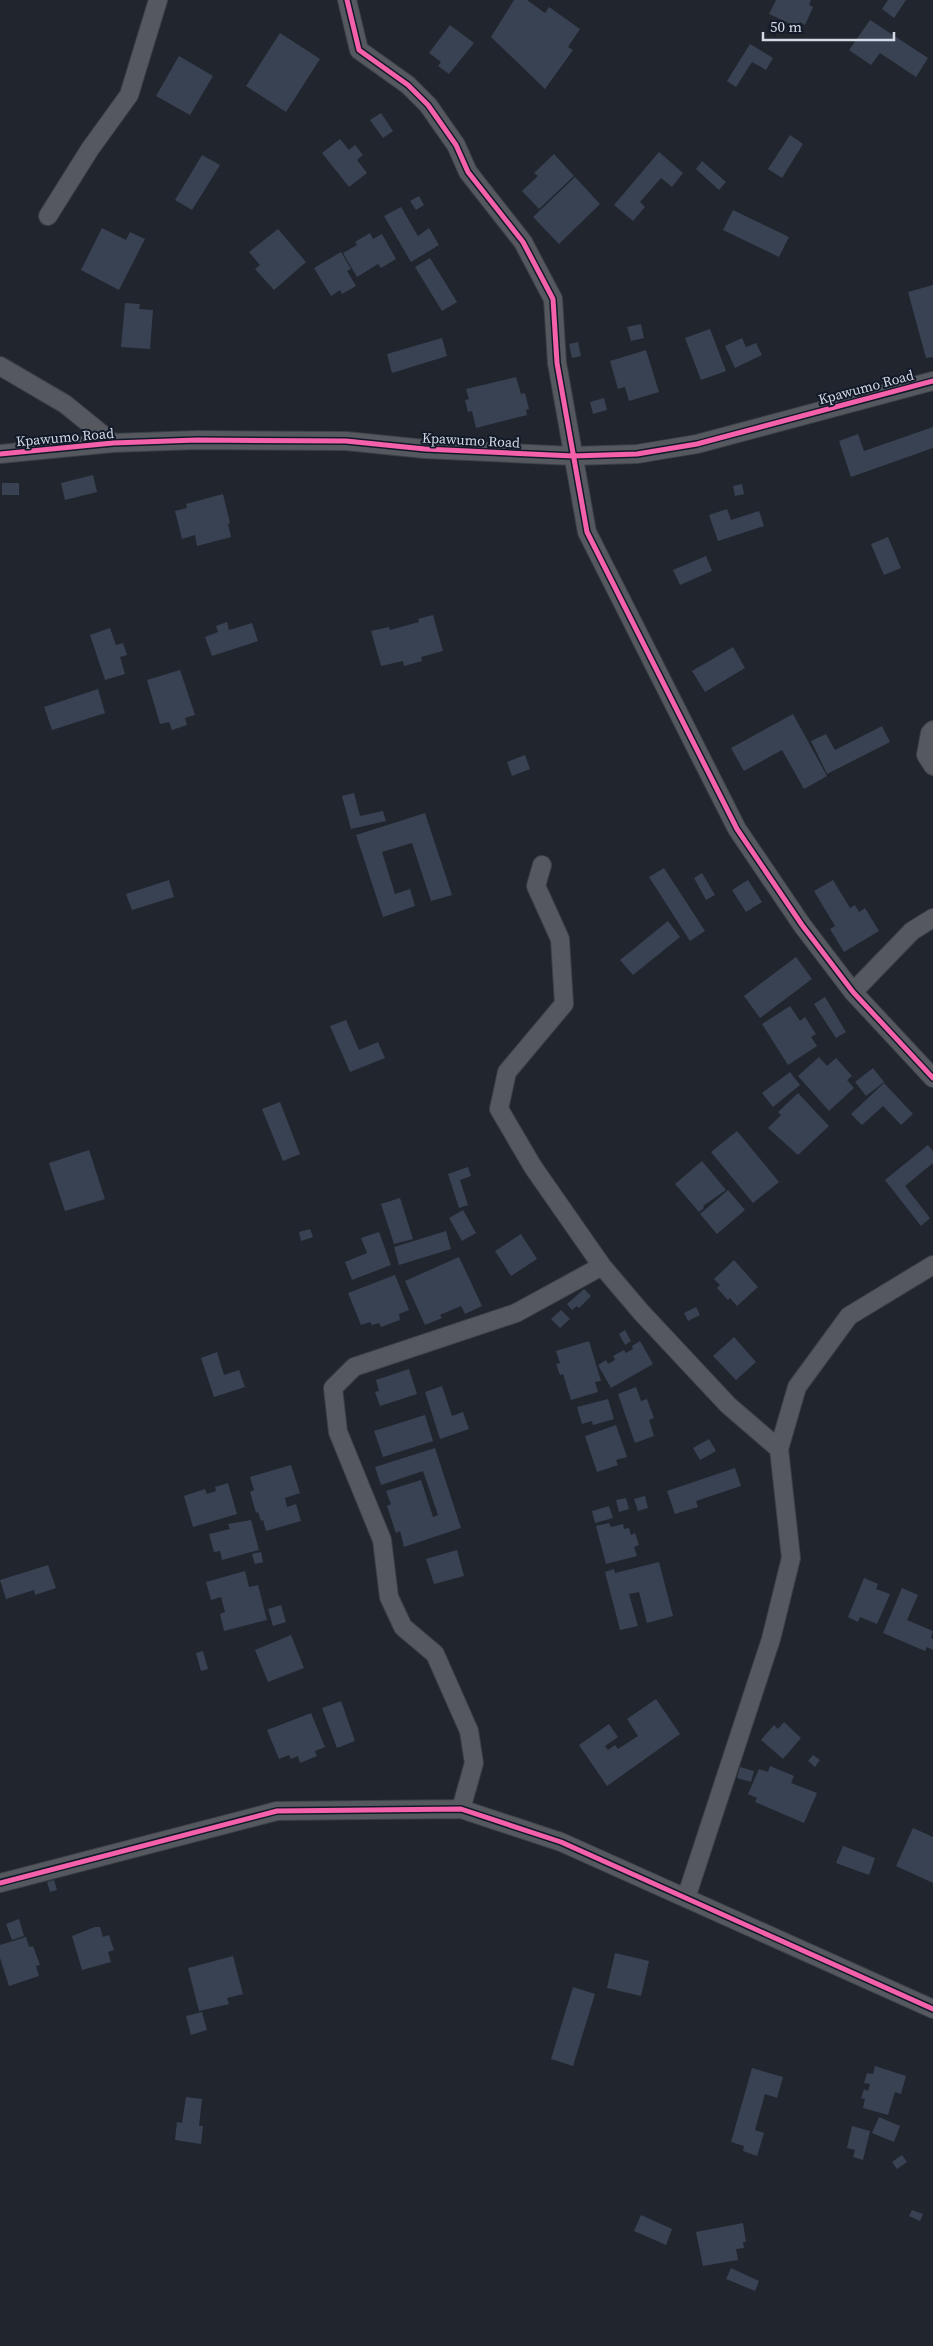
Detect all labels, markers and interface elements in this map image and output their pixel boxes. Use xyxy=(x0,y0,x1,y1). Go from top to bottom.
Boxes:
scale bar xyxy=(763,10,894,42)
text: 50 m xyxy=(770,16,802,37)
street label: Kpawumo Road xyxy=(816,365,916,409)
street label: Kpawumo Road xyxy=(15,423,115,451)
street label: Kpawumo Road xyxy=(422,427,521,453)

